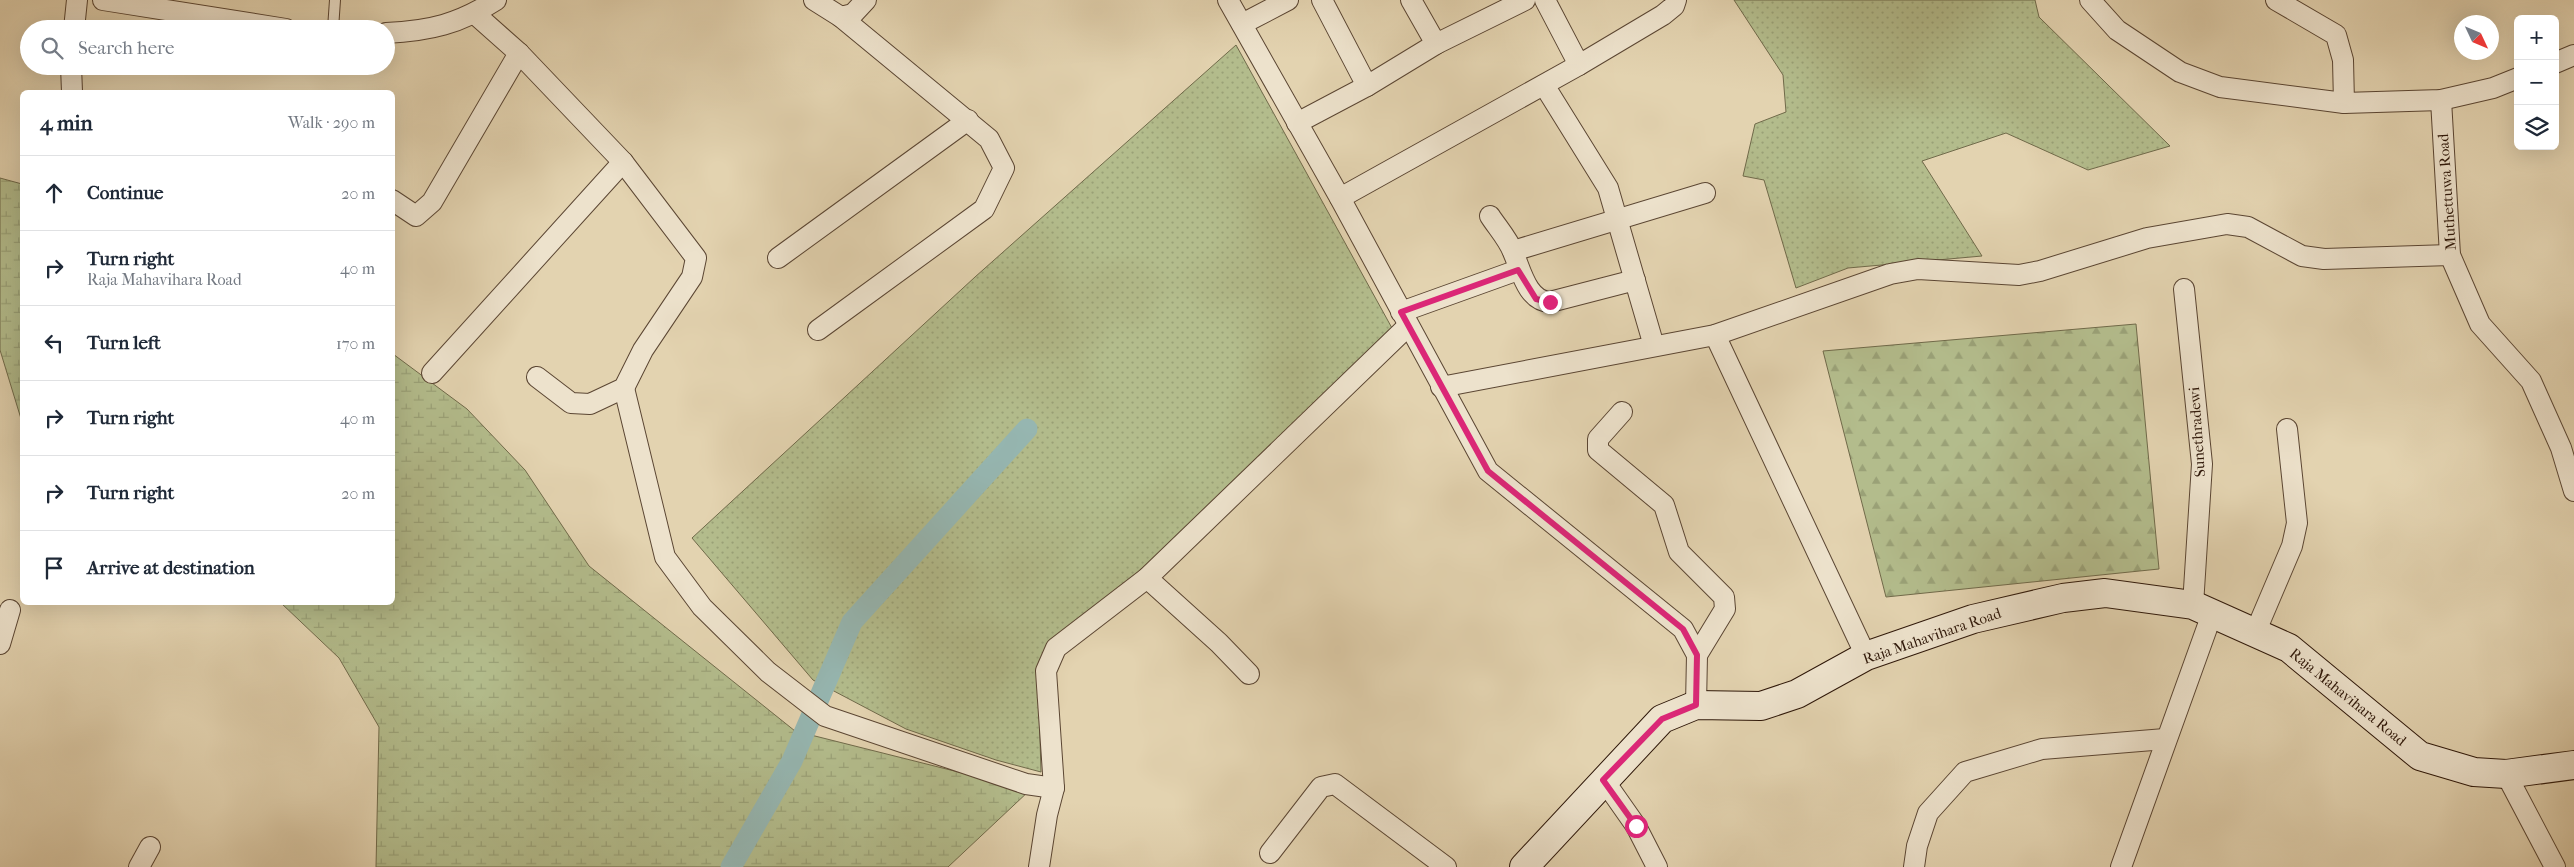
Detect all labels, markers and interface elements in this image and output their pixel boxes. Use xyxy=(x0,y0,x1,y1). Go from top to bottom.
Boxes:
north arrow xyxy=(2454,15,2499,60)
map controls xyxy=(2514,15,2559,150)
button: + xyxy=(2514,15,2559,60)
search box xyxy=(20,20,395,75)
icon: search xyxy=(38,34,66,62)
text: Search here xyxy=(78,37,174,59)
button: − xyxy=(2514,60,2559,105)
button: layers xyxy=(2514,105,2559,150)
text: 4 min xyxy=(40,111,93,135)
text: Walk · 290 m xyxy=(288,113,375,132)
street label: Muthettuwa Road xyxy=(2434,132,2460,251)
icon: ahead xyxy=(40,179,68,207)
text: Continue xyxy=(87,182,163,204)
text: 20 m xyxy=(341,184,375,203)
text: Turn right xyxy=(87,248,174,270)
icon: right xyxy=(40,254,68,282)
text: 40 m xyxy=(340,259,375,278)
text: Raja Mahavihara Road xyxy=(87,270,242,289)
route end xyxy=(1539,291,1562,314)
icon: left xyxy=(40,329,68,357)
text: Turn left xyxy=(87,332,161,354)
text: 170 m xyxy=(336,334,375,353)
street label: Sunethradewi xyxy=(2185,386,2209,478)
icon: right xyxy=(40,404,68,432)
text: Turn right xyxy=(87,407,174,429)
text: 40 m xyxy=(340,409,375,428)
icon: right xyxy=(40,479,68,507)
text: Turn right xyxy=(87,482,174,504)
text: 20 m xyxy=(341,484,375,503)
icon: arrive xyxy=(40,554,68,582)
text: Arrive at destination xyxy=(87,557,255,579)
street label: Raja Mahavihara Road xyxy=(1860,604,2004,668)
street label: Raja Mahavihara Road xyxy=(2286,644,2411,750)
route start xyxy=(1625,815,1648,838)

